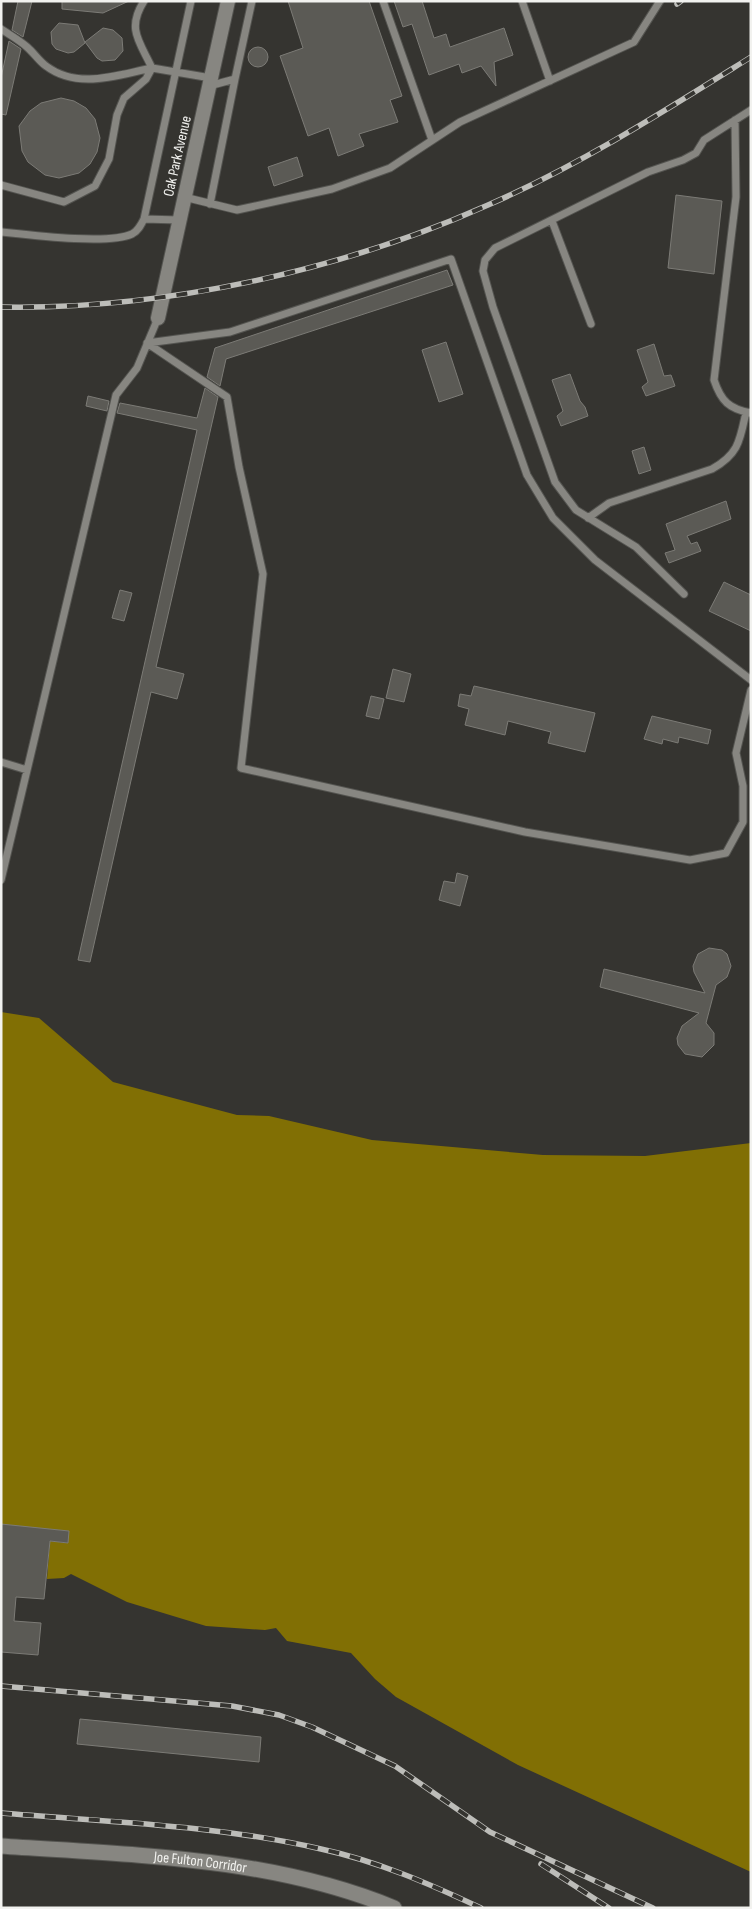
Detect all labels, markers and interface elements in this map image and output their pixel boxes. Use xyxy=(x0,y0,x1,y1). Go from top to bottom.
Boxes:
street label: Oak Park Avenue xyxy=(159,114,196,198)
street label: Joe Fulton Corridor xyxy=(152,1847,249,1878)

